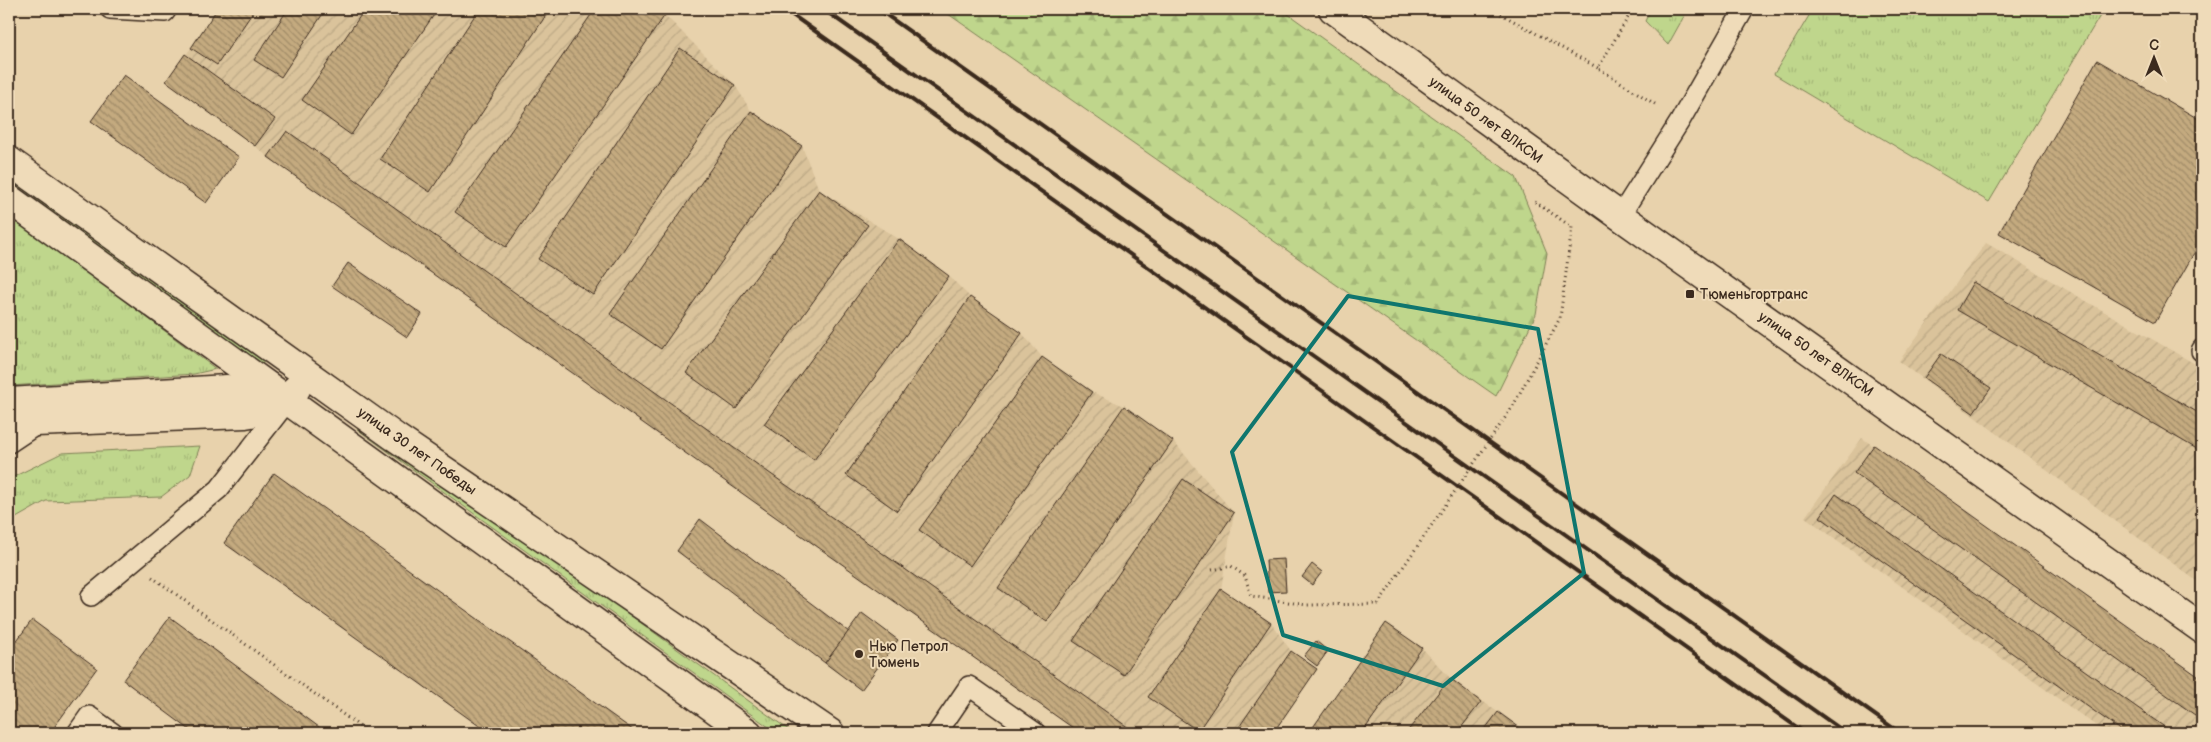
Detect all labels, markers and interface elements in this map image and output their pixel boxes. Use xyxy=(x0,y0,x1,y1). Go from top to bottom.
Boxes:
north arrow xyxy=(2128,32,2178,82)
text: С xyxy=(2149,37,2159,54)
street label: улица 50 лет ВЛКСМ xyxy=(1426,73,1546,167)
place label: Тюменьгортранс xyxy=(1700,286,1808,303)
marker: Тюменьгортранс xyxy=(1684,288,1696,300)
street label: улица 50 лет ВЛКСМ xyxy=(1755,308,1877,400)
street label: улица 30 лет Победы xyxy=(354,404,480,498)
place label: Нью Петрол Тюмень xyxy=(869,638,948,671)
marker: Нью Петрол Тюмень xyxy=(853,648,865,660)

